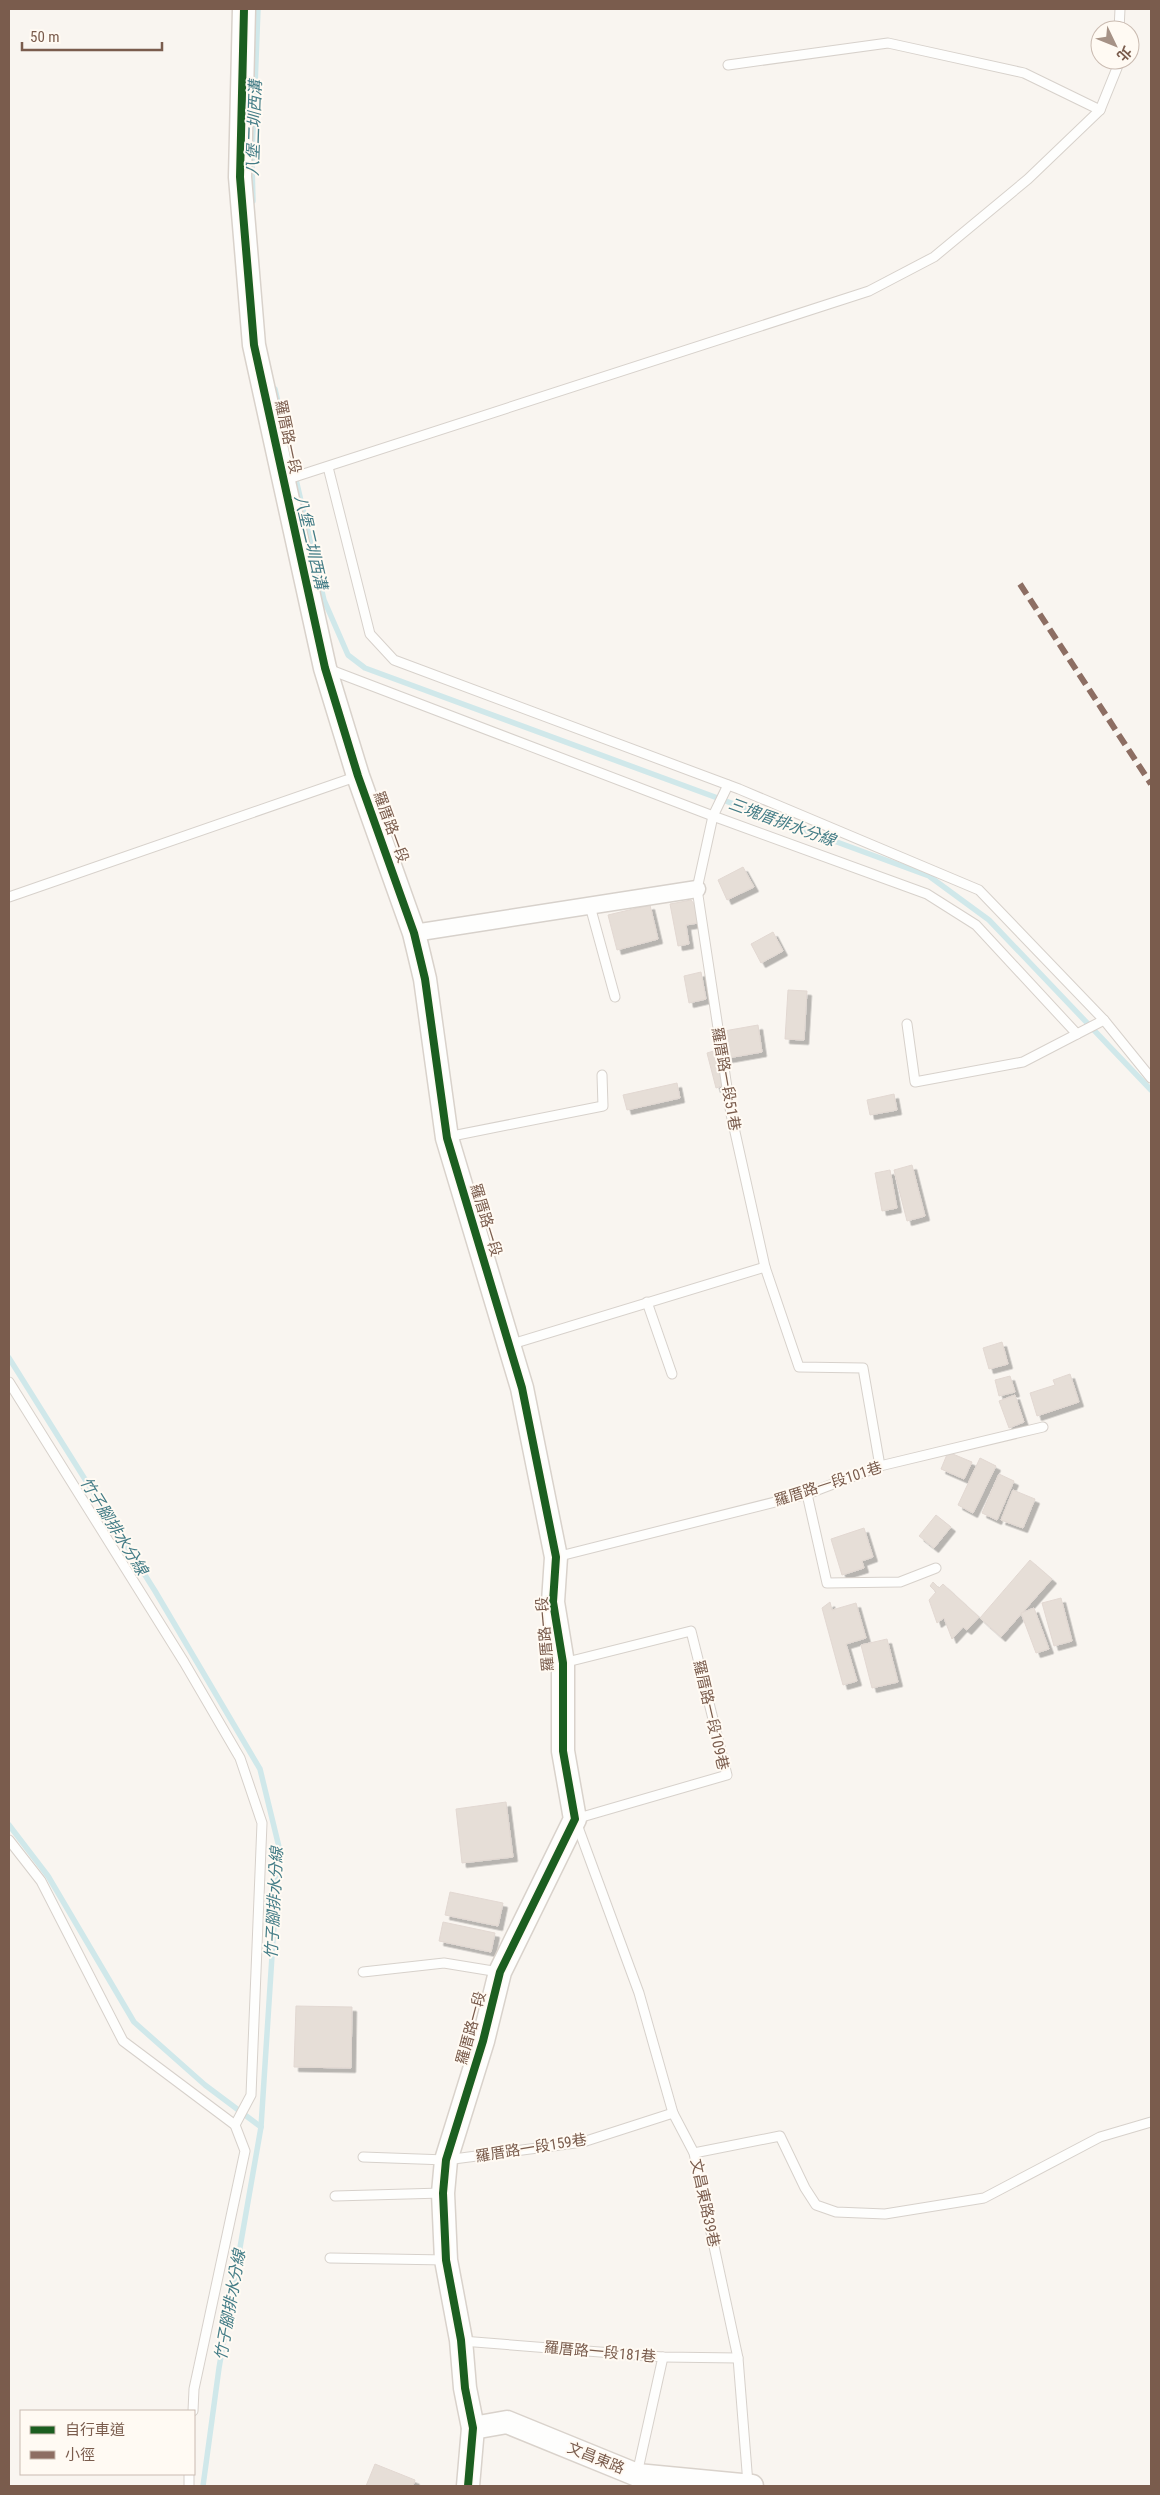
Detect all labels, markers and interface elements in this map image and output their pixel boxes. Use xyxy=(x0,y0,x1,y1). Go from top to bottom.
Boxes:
scale bar xyxy=(22,20,162,52)
north arrow xyxy=(1090,20,1140,70)
text: 50 m xyxy=(30,28,60,46)
text: 北 xyxy=(1114,43,1135,64)
water label: 八堡二圳西溝 xyxy=(243,78,265,176)
street label: 羅厝路一段 xyxy=(271,398,305,476)
water label: 八堡二圳西溝 xyxy=(291,493,332,593)
street label: 羅厝路一段 xyxy=(370,789,412,865)
water label: 三塊厝排水分線 xyxy=(726,794,840,851)
street label: 羅厝路一段51巷 xyxy=(708,1026,744,1132)
street label: 羅厝路一段 xyxy=(466,1181,506,1259)
street label: 羅厝路一段101巷 xyxy=(772,1458,884,1510)
water label: 竹子腳排水分線 xyxy=(76,1473,153,1580)
street label: 羅厝路一段 xyxy=(533,1596,557,1672)
street label: 羅厝路一段109巷 xyxy=(690,1658,732,1772)
water label: 竹子腳排水分線 xyxy=(262,1845,287,1959)
street label: 羅厝路一段 xyxy=(453,1989,489,2067)
street label: 羅厝路一段159巷 xyxy=(474,2130,588,2166)
street label: 文昌東路39巷 xyxy=(687,2157,723,2249)
water label: 竹子腳排水分線 xyxy=(211,2246,249,2362)
street label: 羅厝路一段181巷 xyxy=(543,2338,657,2366)
legend xyxy=(20,2410,195,2475)
text: 自行車道 xyxy=(65,2421,125,2439)
street label: 文昌東路 xyxy=(565,2438,627,2478)
text: 小徑 xyxy=(65,2446,95,2464)

